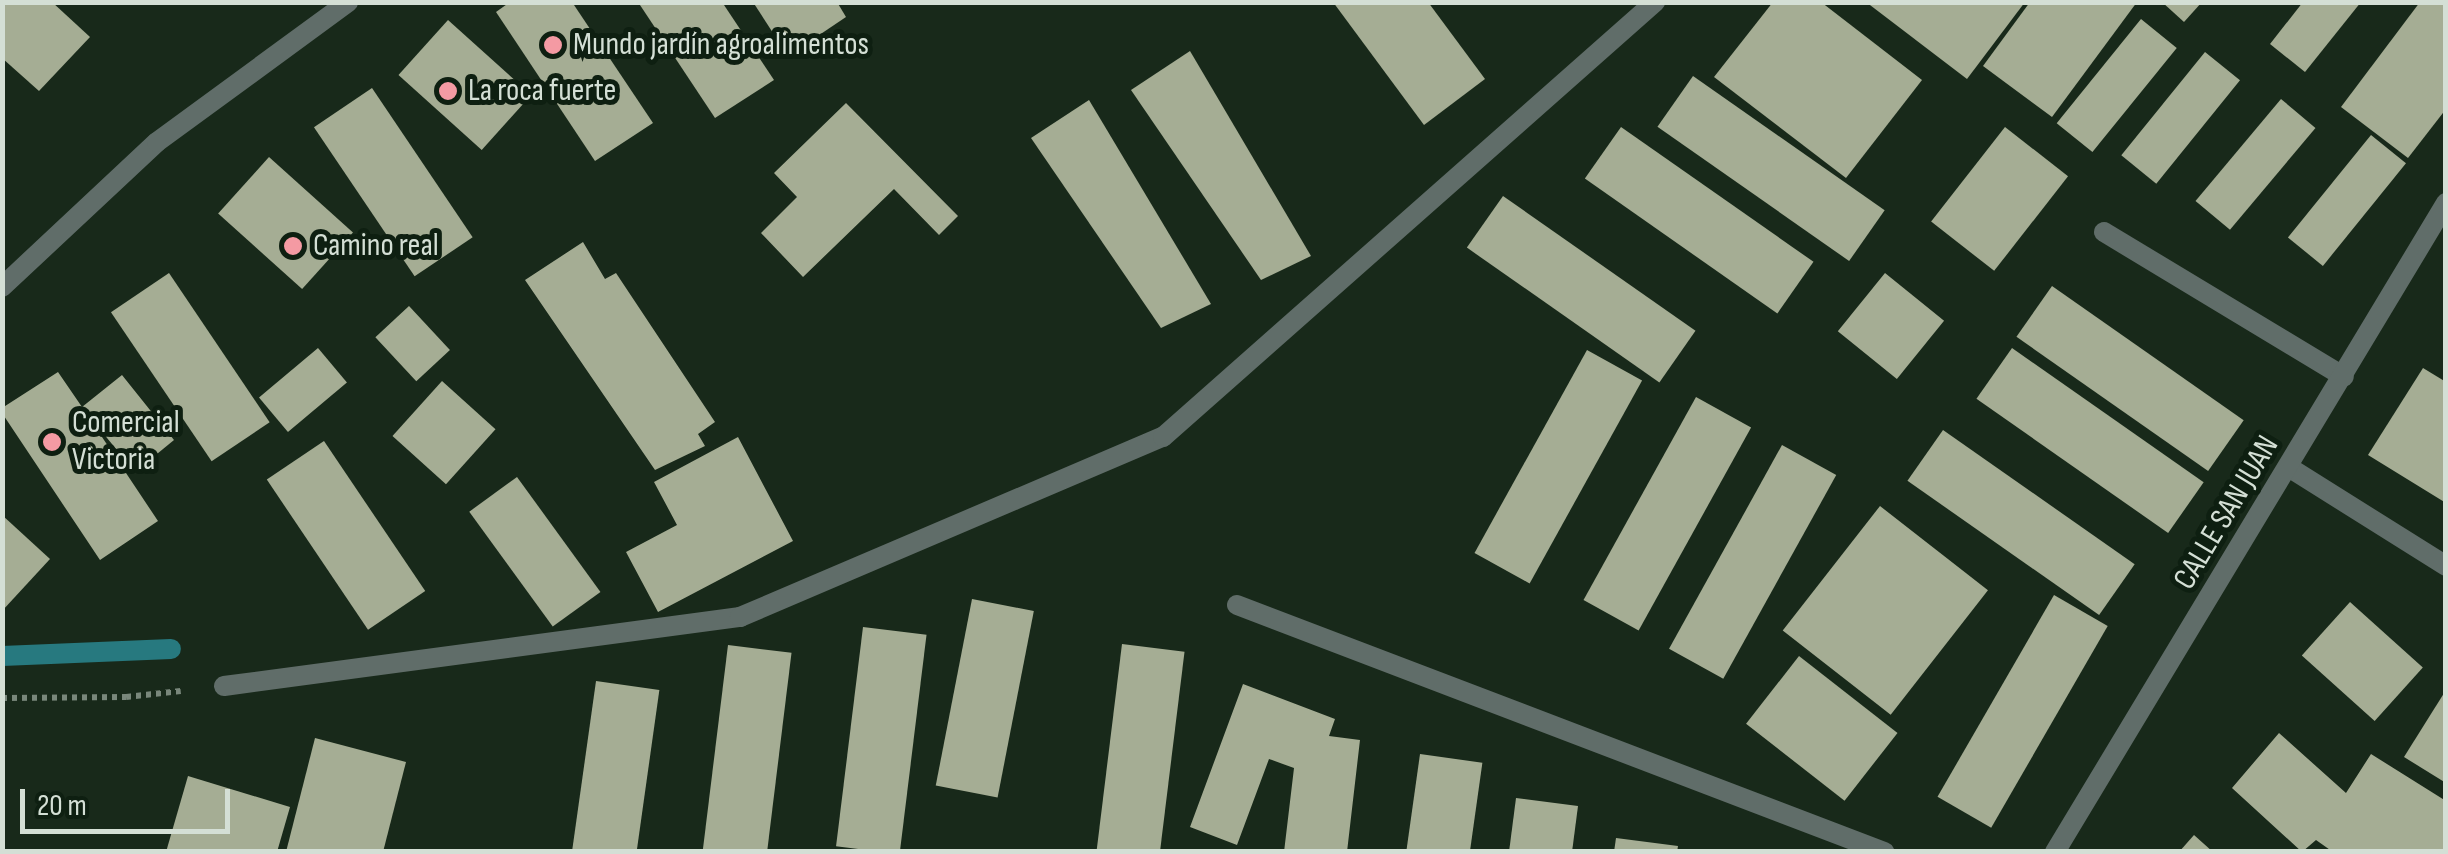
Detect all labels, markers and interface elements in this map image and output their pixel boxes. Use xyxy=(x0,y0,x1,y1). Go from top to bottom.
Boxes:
place label: Mundo jardín agroalimentos xyxy=(573,26,869,64)
marker: Mundo jardín agroalimentos xyxy=(542,34,564,56)
place label: La roca fuerte xyxy=(468,72,616,110)
marker: La roca fuerte xyxy=(437,80,459,102)
place label: Camino real xyxy=(313,227,439,265)
marker: Camino real xyxy=(282,235,304,257)
place label: Comercial Victoria xyxy=(72,405,180,480)
street label: CALLE SAN JUAN xyxy=(2166,429,2288,597)
marker: Comercial Victoria xyxy=(41,431,63,453)
scale bar xyxy=(25,769,235,831)
text: 20 m xyxy=(37,788,87,824)

